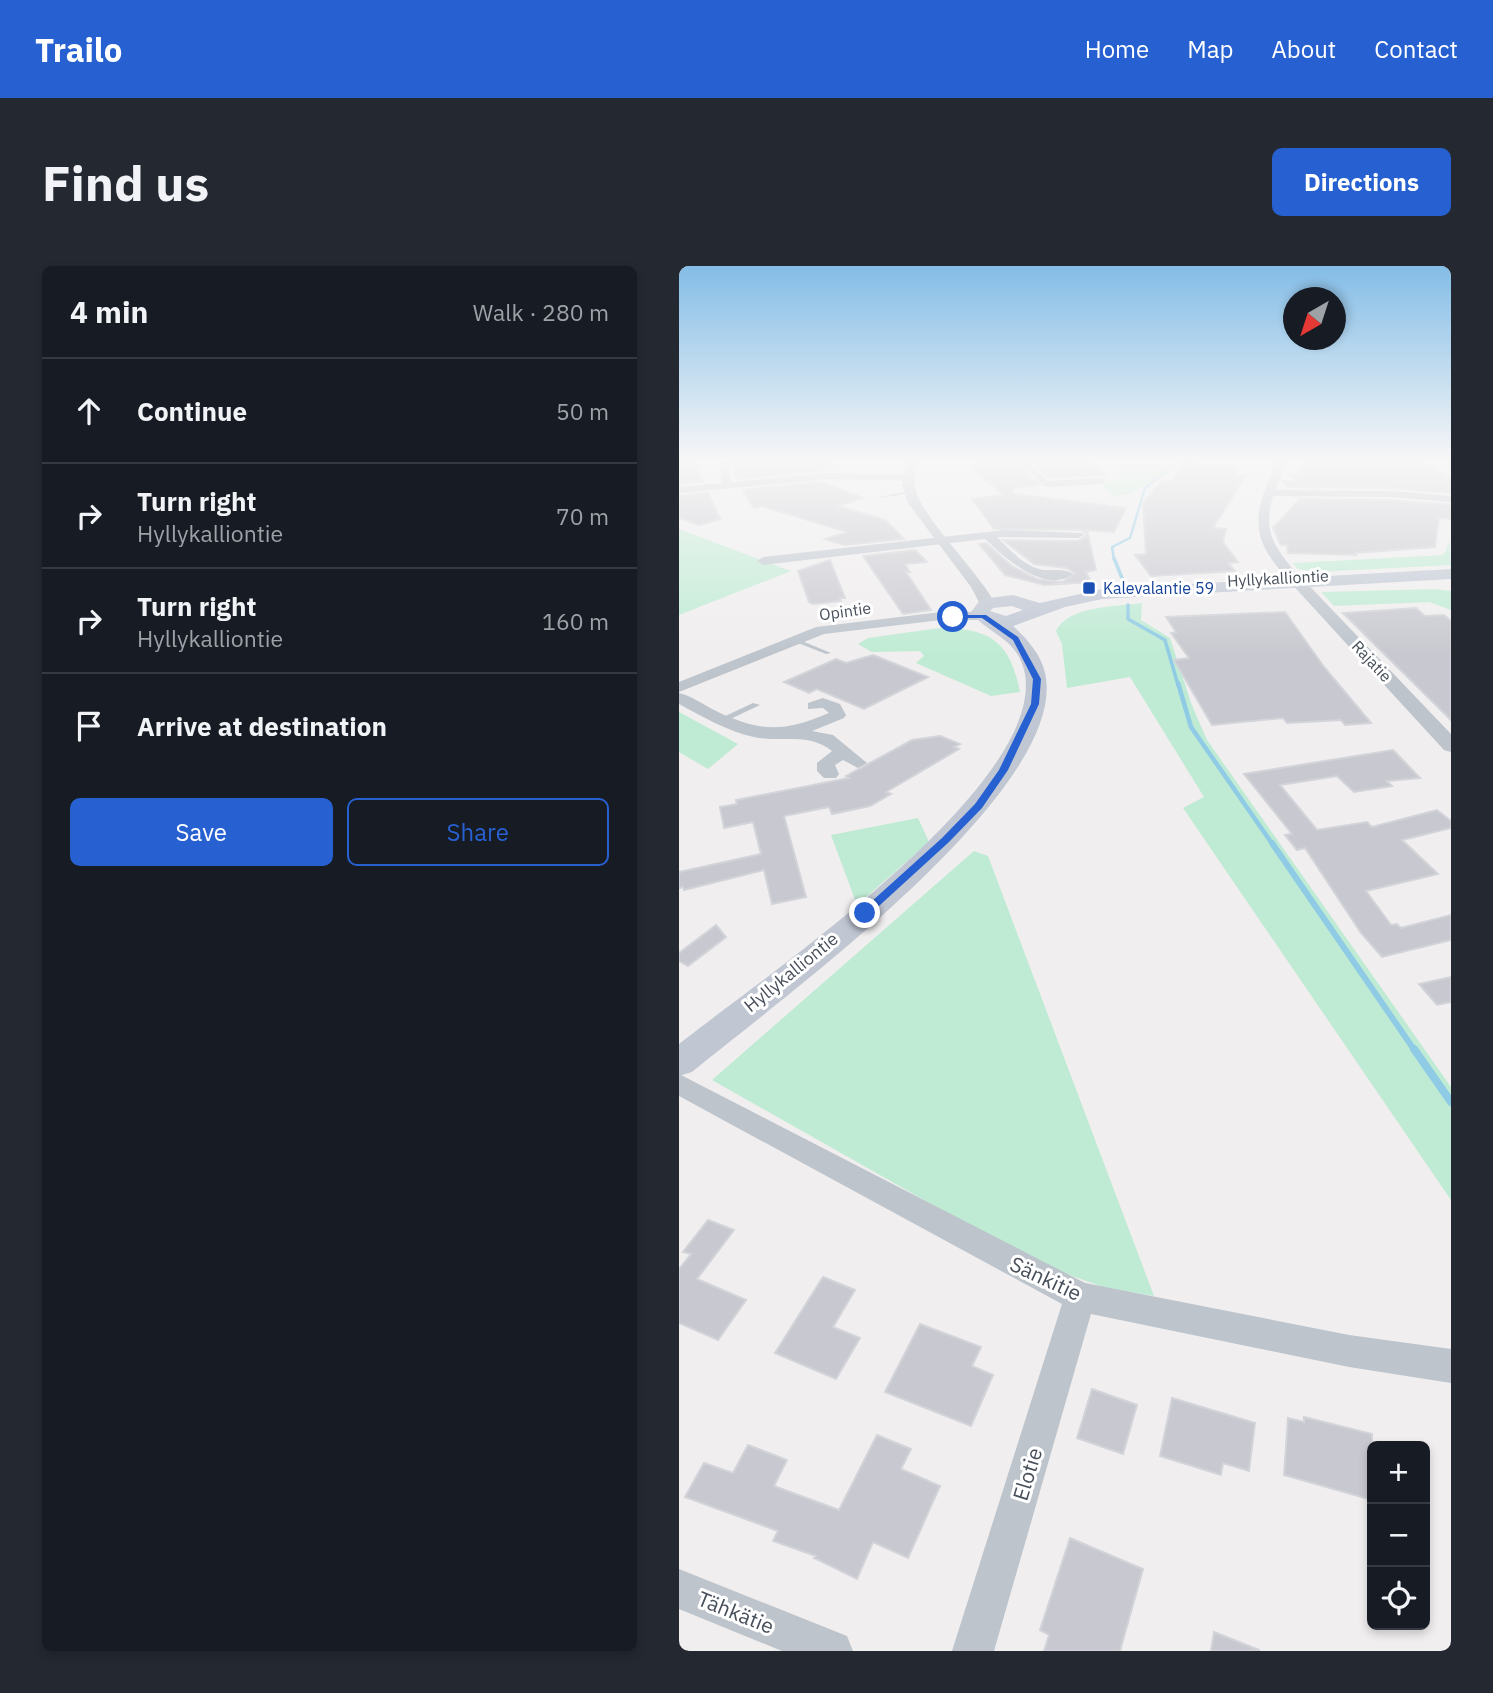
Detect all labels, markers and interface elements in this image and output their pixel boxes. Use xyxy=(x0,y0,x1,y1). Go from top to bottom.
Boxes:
text: Trailo xyxy=(35,28,122,71)
text: Home xyxy=(1085,33,1149,65)
text: Map xyxy=(1187,33,1233,65)
text: About xyxy=(1271,33,1336,65)
text: Contact xyxy=(1374,33,1458,65)
button: Directions xyxy=(1272,148,1451,216)
text: Find us xyxy=(42,151,209,214)
north arrow xyxy=(1283,287,1346,350)
text: 4 min xyxy=(70,292,148,331)
text: Walk · 280 m xyxy=(473,297,609,327)
icon: ahead xyxy=(70,392,108,430)
text: Continue xyxy=(137,394,247,428)
text: 50 m xyxy=(556,396,609,426)
text: Turn right xyxy=(137,484,256,518)
icon: right xyxy=(70,497,108,535)
text: 70 m xyxy=(556,501,609,531)
text: Hyllykalliontie xyxy=(137,518,283,548)
street label: Hyllykalliontie xyxy=(1227,565,1330,591)
place label: Kalevalantie 59 xyxy=(1103,578,1214,598)
marker: Kalevalantie 59 xyxy=(1081,580,1097,596)
text: Turn right xyxy=(137,589,256,623)
street label: Opintie xyxy=(818,597,872,625)
route start xyxy=(937,601,968,632)
icon: right xyxy=(70,602,108,640)
text: 160 m xyxy=(542,606,609,636)
text: Hyllykalliontie xyxy=(137,623,283,653)
street label: Rajatie xyxy=(1348,636,1396,686)
icon: arrive xyxy=(70,707,108,745)
text: Arrive at destination xyxy=(137,709,387,743)
button: Save xyxy=(70,798,333,866)
button: Share xyxy=(347,798,609,866)
route end xyxy=(849,897,880,928)
street label: Hyllykalliontie xyxy=(739,927,843,1017)
street label: Sänkitie xyxy=(1006,1249,1086,1307)
map controls xyxy=(1367,1441,1430,1630)
button: + xyxy=(1367,1441,1430,1504)
street label: Elotie xyxy=(1006,1444,1048,1504)
button: − xyxy=(1367,1504,1430,1567)
button: locate xyxy=(1367,1567,1430,1630)
street label: Tähkätie xyxy=(694,1584,778,1640)

